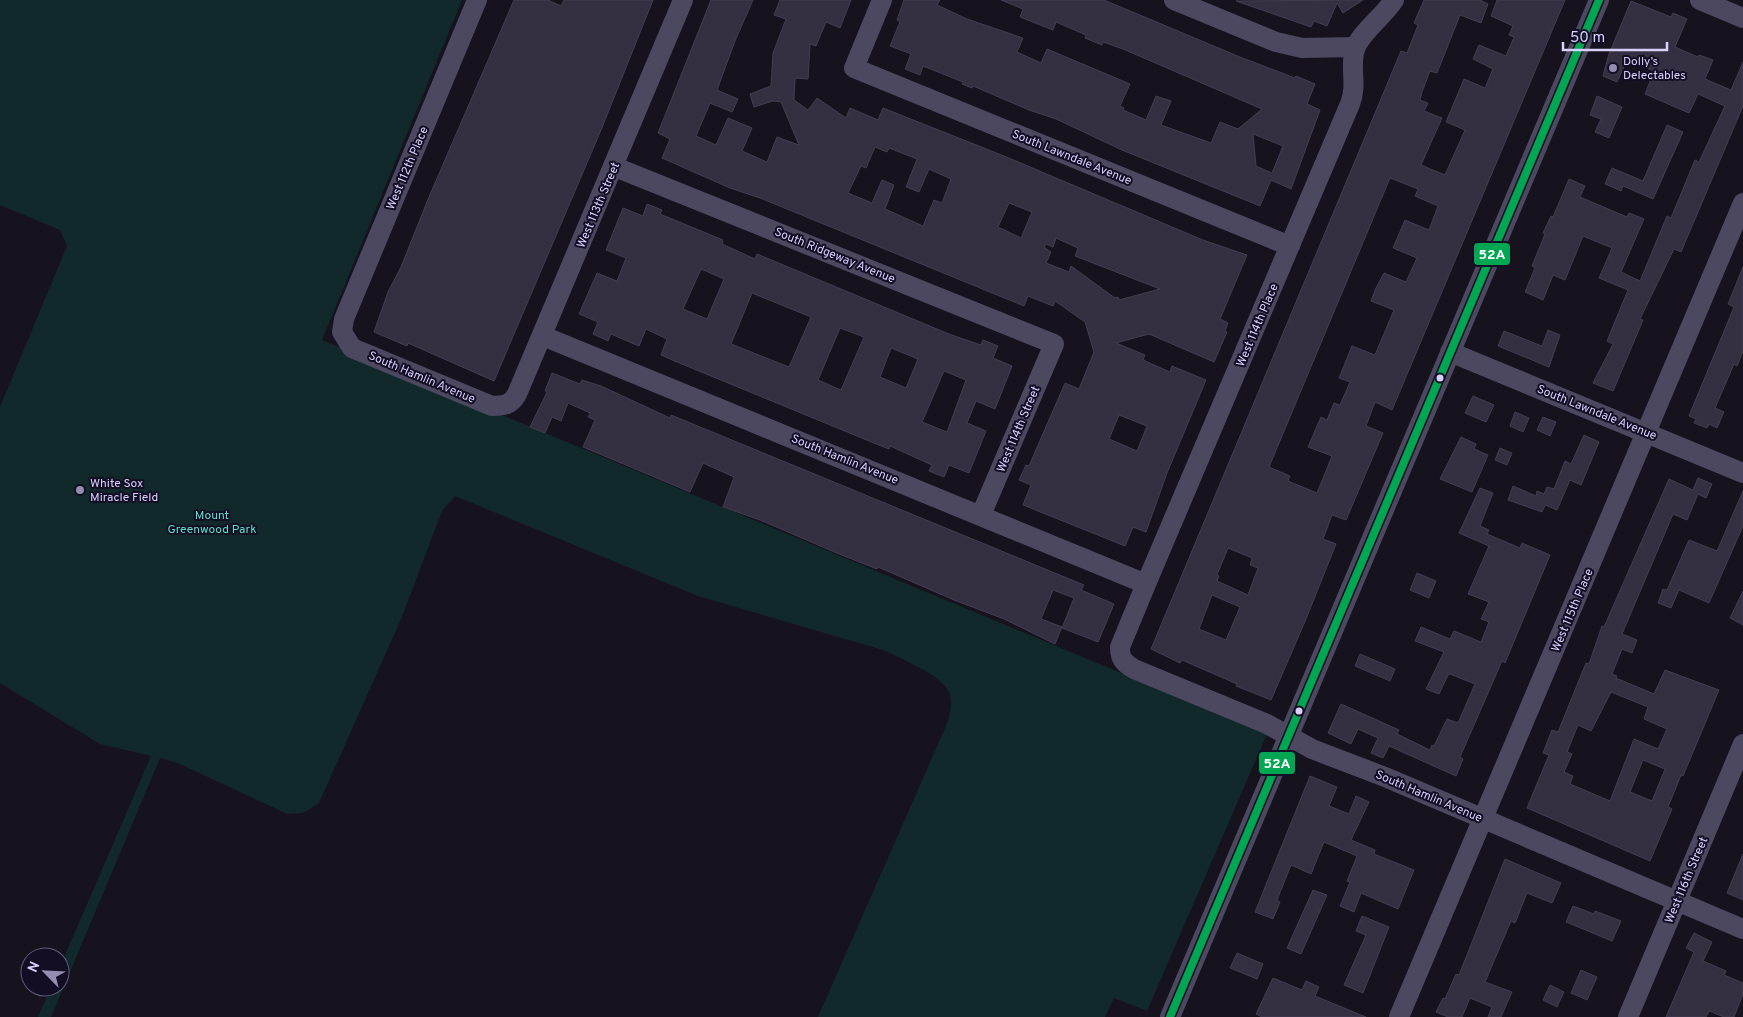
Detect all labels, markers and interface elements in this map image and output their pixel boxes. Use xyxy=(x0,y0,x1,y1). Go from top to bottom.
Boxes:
scale bar xyxy=(1563,20,1667,52)
text: 50 m xyxy=(1570,29,1605,48)
place label: Dolly’s Delectables xyxy=(1623,54,1686,84)
marker: Dolly’s Delectables xyxy=(1607,62,1619,74)
street label: West 112th Place xyxy=(383,124,433,212)
street label: South Lawndale Avenue xyxy=(1009,127,1134,189)
street label: West 113th Street xyxy=(574,160,624,251)
street label: South Ridgeway Avenue xyxy=(772,224,897,287)
line badge: 52A xyxy=(1473,242,1511,266)
text: 52A xyxy=(1478,247,1506,264)
street label: West 114th Place xyxy=(1233,281,1283,369)
street label: South Hamlin Avenue xyxy=(366,348,477,408)
unlabelled marker xyxy=(1435,373,1445,383)
street label: South Lawndale Avenue xyxy=(1534,382,1659,444)
street label: West 114th Street xyxy=(994,384,1044,475)
street label: South Hamlin Avenue xyxy=(789,431,901,489)
place label: White Sox Miracle Field xyxy=(90,476,158,506)
marker: White Sox Miracle Field xyxy=(74,484,86,496)
park label: Mount Greenwood Park xyxy=(167,508,257,538)
street label: West 115th Place xyxy=(1548,566,1598,655)
unlabelled marker xyxy=(1294,706,1304,716)
line badge: 52A xyxy=(1258,751,1296,775)
text: 52A xyxy=(1263,756,1291,773)
street label: South Hamlin Avenue xyxy=(1373,767,1484,827)
street label: West 116th Street xyxy=(1662,835,1712,926)
north arrow xyxy=(20,947,70,997)
text: N xyxy=(25,959,44,975)

